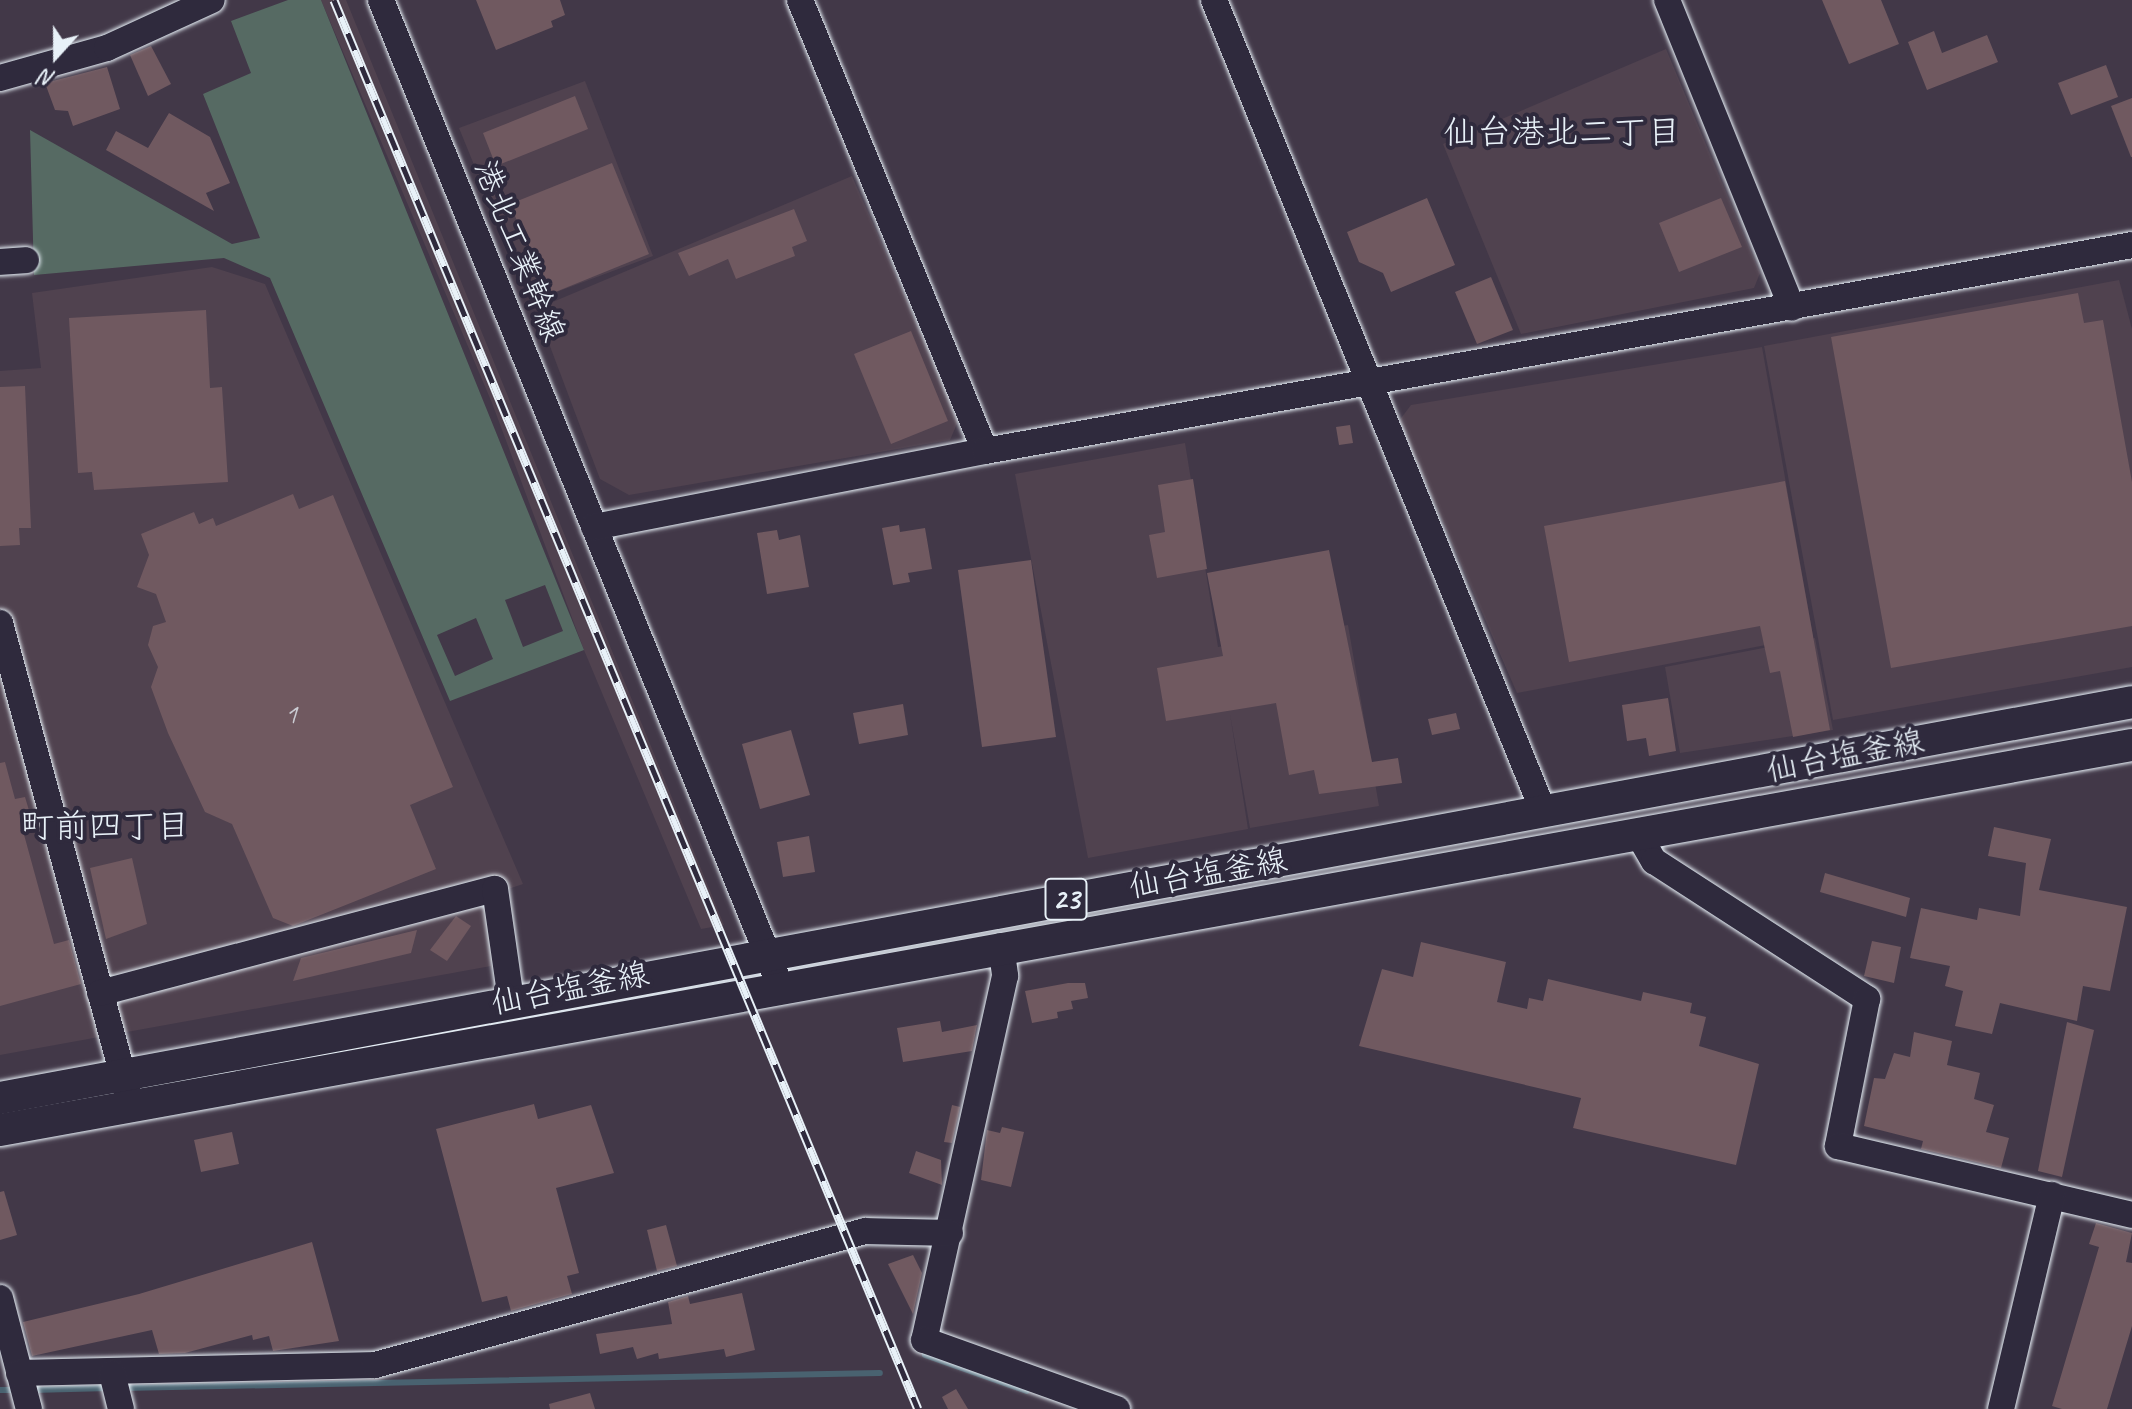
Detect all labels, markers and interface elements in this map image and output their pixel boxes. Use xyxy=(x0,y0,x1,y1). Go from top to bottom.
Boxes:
north arrow xyxy=(16,16,96,96)
text: N xyxy=(36,63,59,94)
district label: 仙台港北二丁目 xyxy=(1443,112,1681,152)
street label: 港北工業幹線 xyxy=(465,155,573,347)
house number: 1 xyxy=(285,697,297,731)
street label: 仙台塩釜線 xyxy=(1763,722,1927,790)
district label: 町前四丁目 xyxy=(20,806,190,846)
street label: 仙台塩釜線 xyxy=(1126,841,1290,907)
road number: 23 xyxy=(1044,873,1088,925)
street label: 仙台塩釜線 xyxy=(488,955,652,1023)

